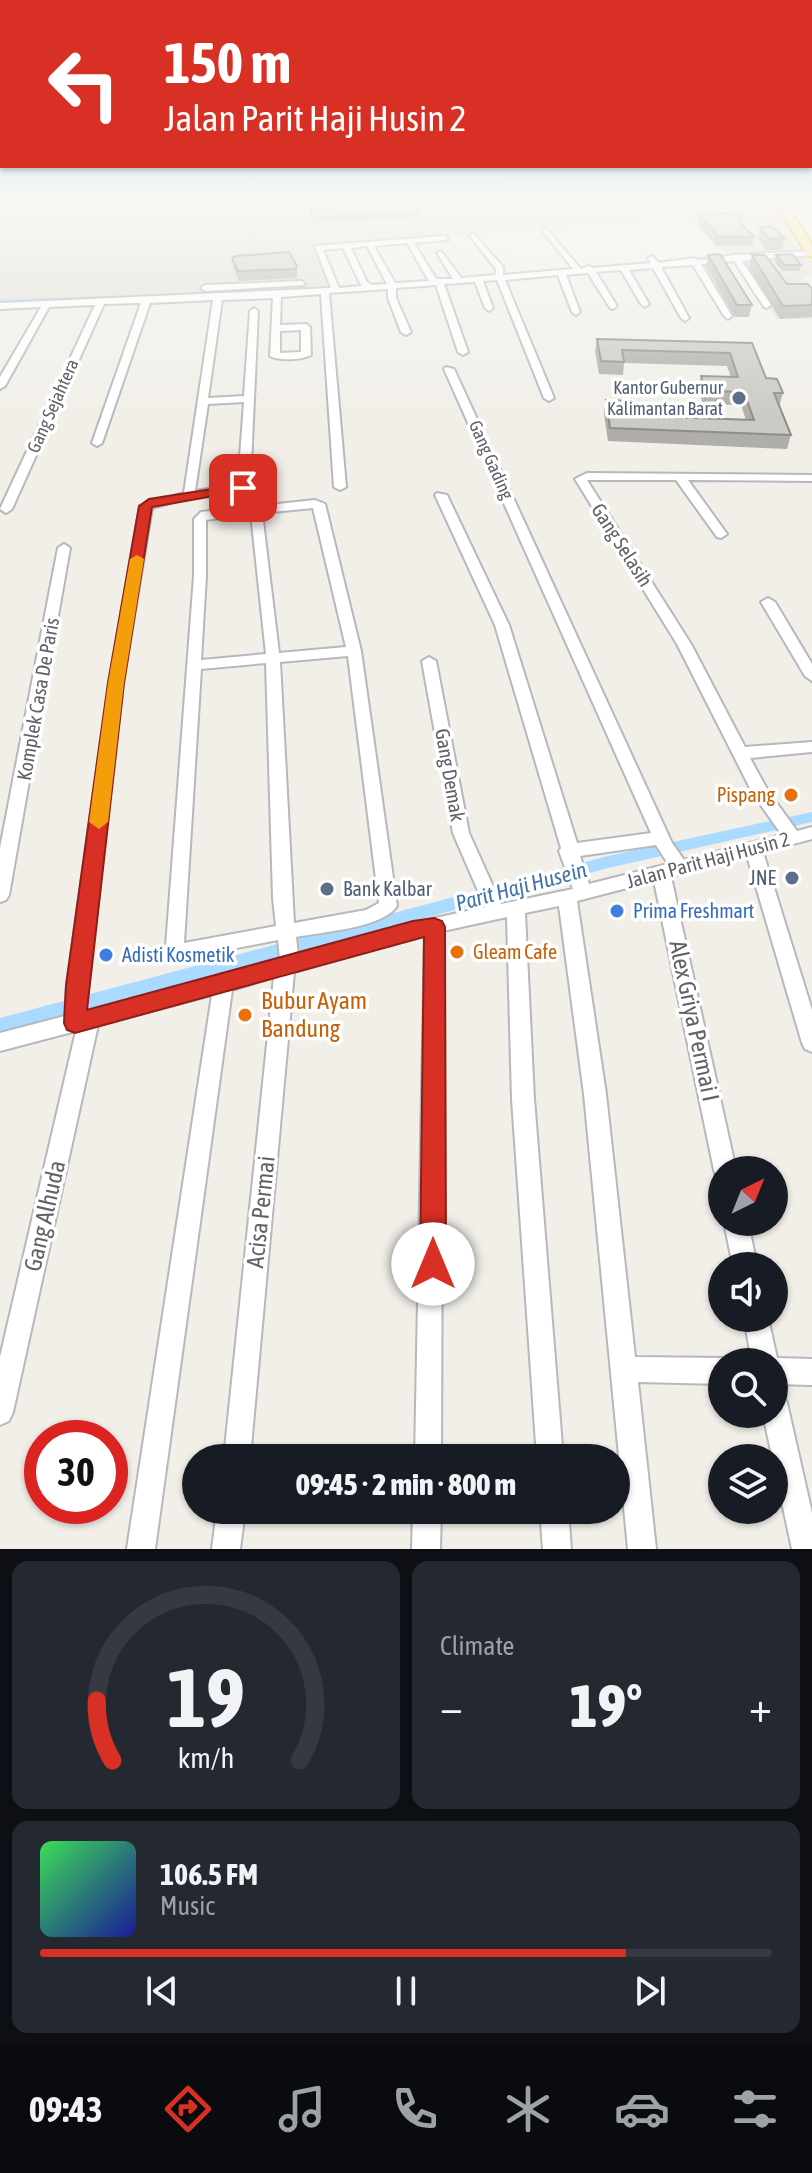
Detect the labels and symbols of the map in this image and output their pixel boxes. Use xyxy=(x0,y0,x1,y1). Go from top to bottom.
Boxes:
street label: Gang Sejahtera xyxy=(23,356,83,456)
place label: Kantor Gubernur Kalimantan Barat xyxy=(607,377,724,419)
marker: Kantor Gubernur Kalimantan Barat xyxy=(730,389,748,407)
street label: Gang Gading xyxy=(465,417,518,503)
pin xyxy=(209,454,277,522)
street label: Gang Selasih xyxy=(587,499,658,591)
street label: Komplek Casa De Paris xyxy=(12,616,63,782)
street label: Gang Demak xyxy=(431,727,470,823)
place label: Pispang xyxy=(717,783,775,806)
marker: Pispang xyxy=(782,786,800,804)
street label: Jalan Parit Haji Husin 2 xyxy=(624,827,792,892)
water label: Parit Haji Husein xyxy=(453,856,590,916)
place label: JNE xyxy=(749,866,776,889)
marker: JNE xyxy=(783,869,801,887)
place label: Bank Kalbar xyxy=(343,877,433,900)
marker: Bank Kalbar xyxy=(318,880,336,898)
place label: Prima Freshmart xyxy=(633,899,755,922)
marker: Prima Freshmart xyxy=(608,902,626,920)
street label: Alex Griya Permai I xyxy=(664,938,725,1104)
place label: Gleam Cafe xyxy=(473,940,557,963)
place label: Adisti Kosmetik xyxy=(122,943,235,966)
marker: Gleam Cafe xyxy=(448,943,466,961)
marker: Adisti Kosmetik xyxy=(97,946,115,964)
place label: Bubur Ayam Bandung xyxy=(261,987,367,1042)
marker: Bubur Ayam Bandung xyxy=(236,1006,254,1024)
street label: Acisa Permai xyxy=(241,1155,280,1269)
north arrow xyxy=(708,1156,788,1236)
street label: Gang Alhuda xyxy=(19,1158,70,1274)
position arrow xyxy=(391,1222,475,1306)
speed limit sign: 30 xyxy=(24,1420,128,1524)

